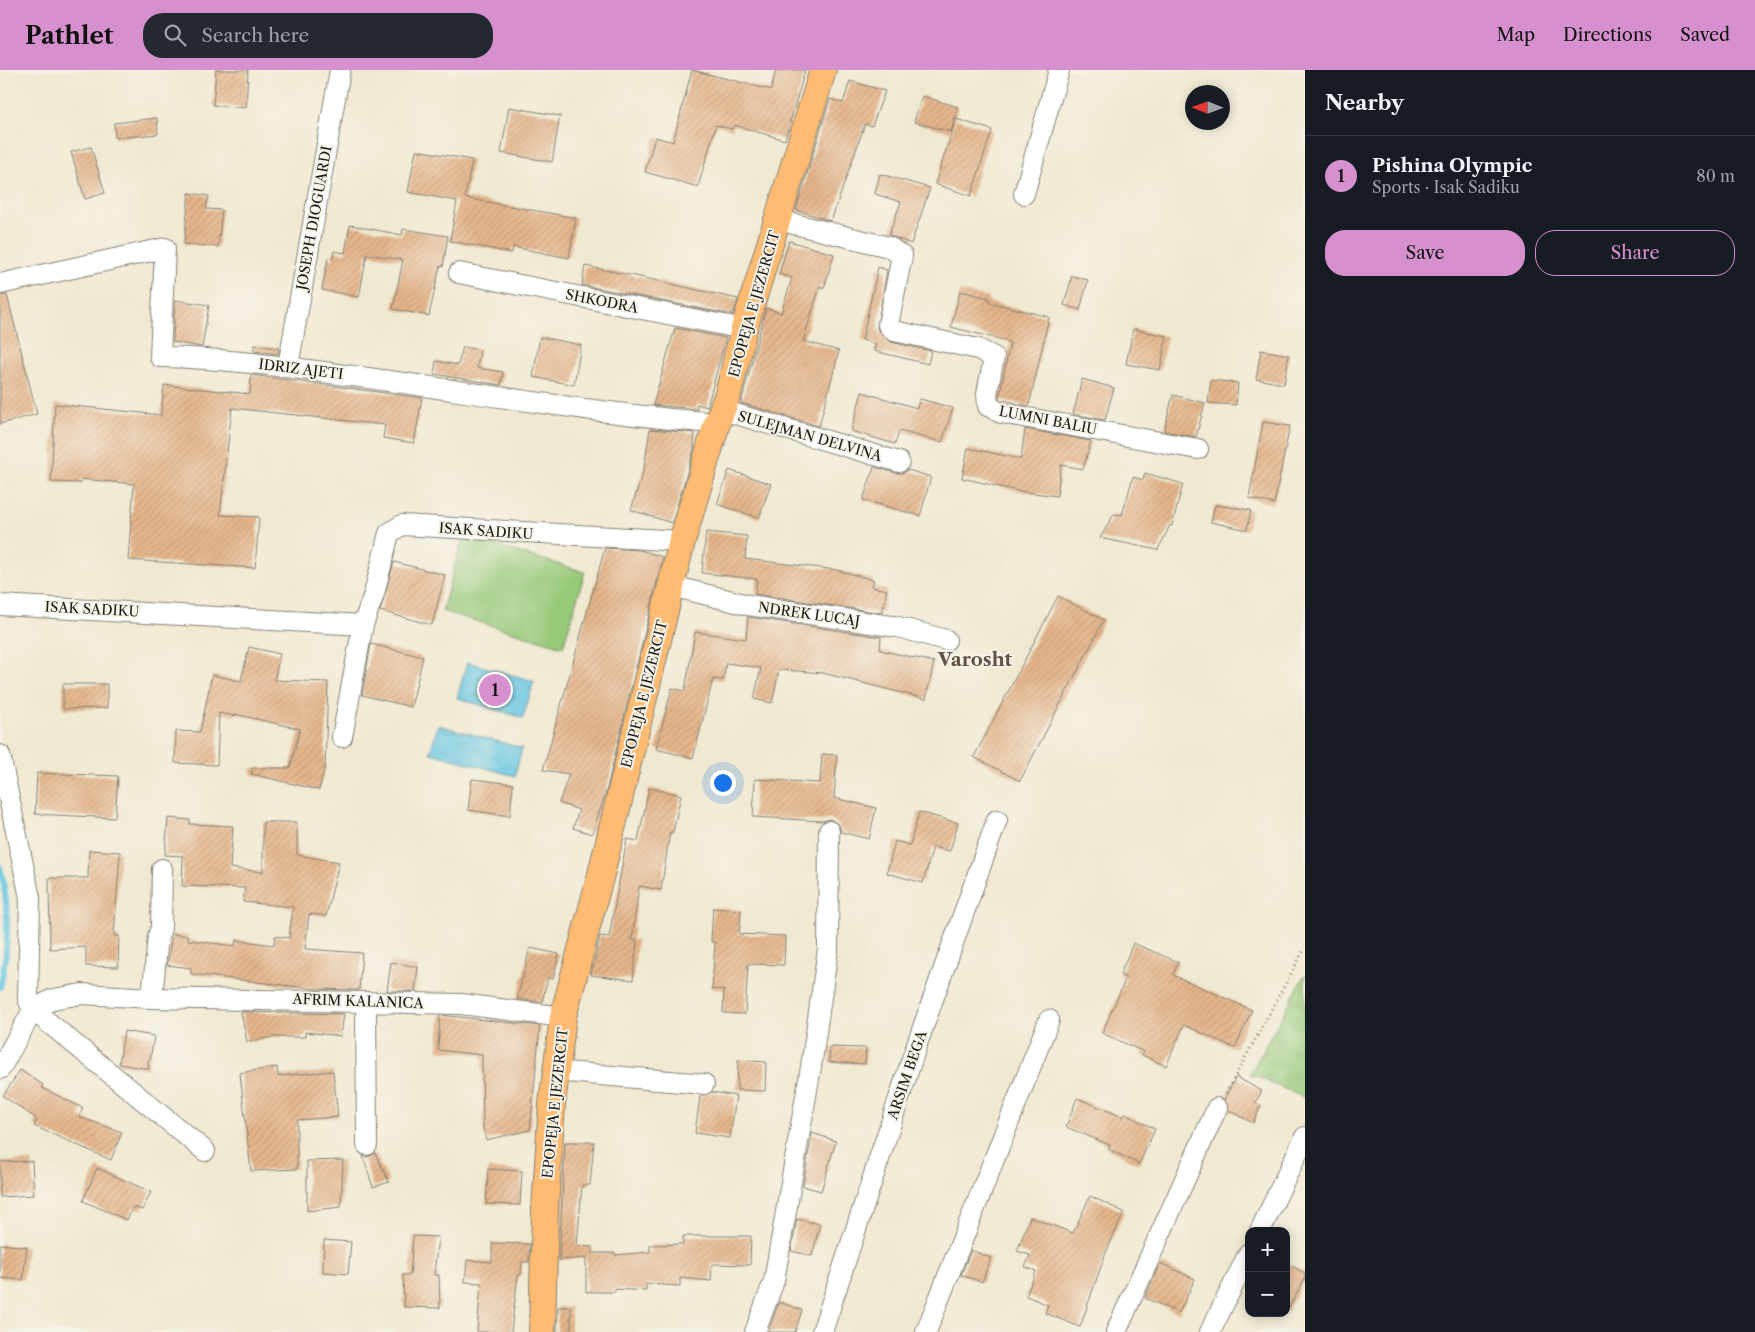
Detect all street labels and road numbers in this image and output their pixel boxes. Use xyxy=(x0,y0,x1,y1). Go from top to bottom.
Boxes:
street label: JOSEPH DIOGUARDI xyxy=(292,144,336,294)
street label: EPOPEJA E JEZERCIT xyxy=(724,228,784,379)
street label: SHKODRA xyxy=(564,285,641,317)
street label: IDRIZ AJETI xyxy=(258,355,344,383)
street label: LUMNI BALIU xyxy=(997,402,1099,438)
street label: SULEJMAN DELVINA xyxy=(736,407,885,465)
street label: ISAK SADIKU xyxy=(438,519,534,543)
street label: ISAK SADIKU xyxy=(44,598,140,620)
street label: NDREK LUCAJ xyxy=(757,598,861,630)
street label: EPOPEJA E JEZERCIT xyxy=(617,618,671,770)
street label: AFRIM KALANICA xyxy=(291,990,425,1012)
street label: EPOPEJA E JEZERCIT xyxy=(538,1026,572,1179)
street label: ARSIM BEGA xyxy=(883,1028,931,1123)

